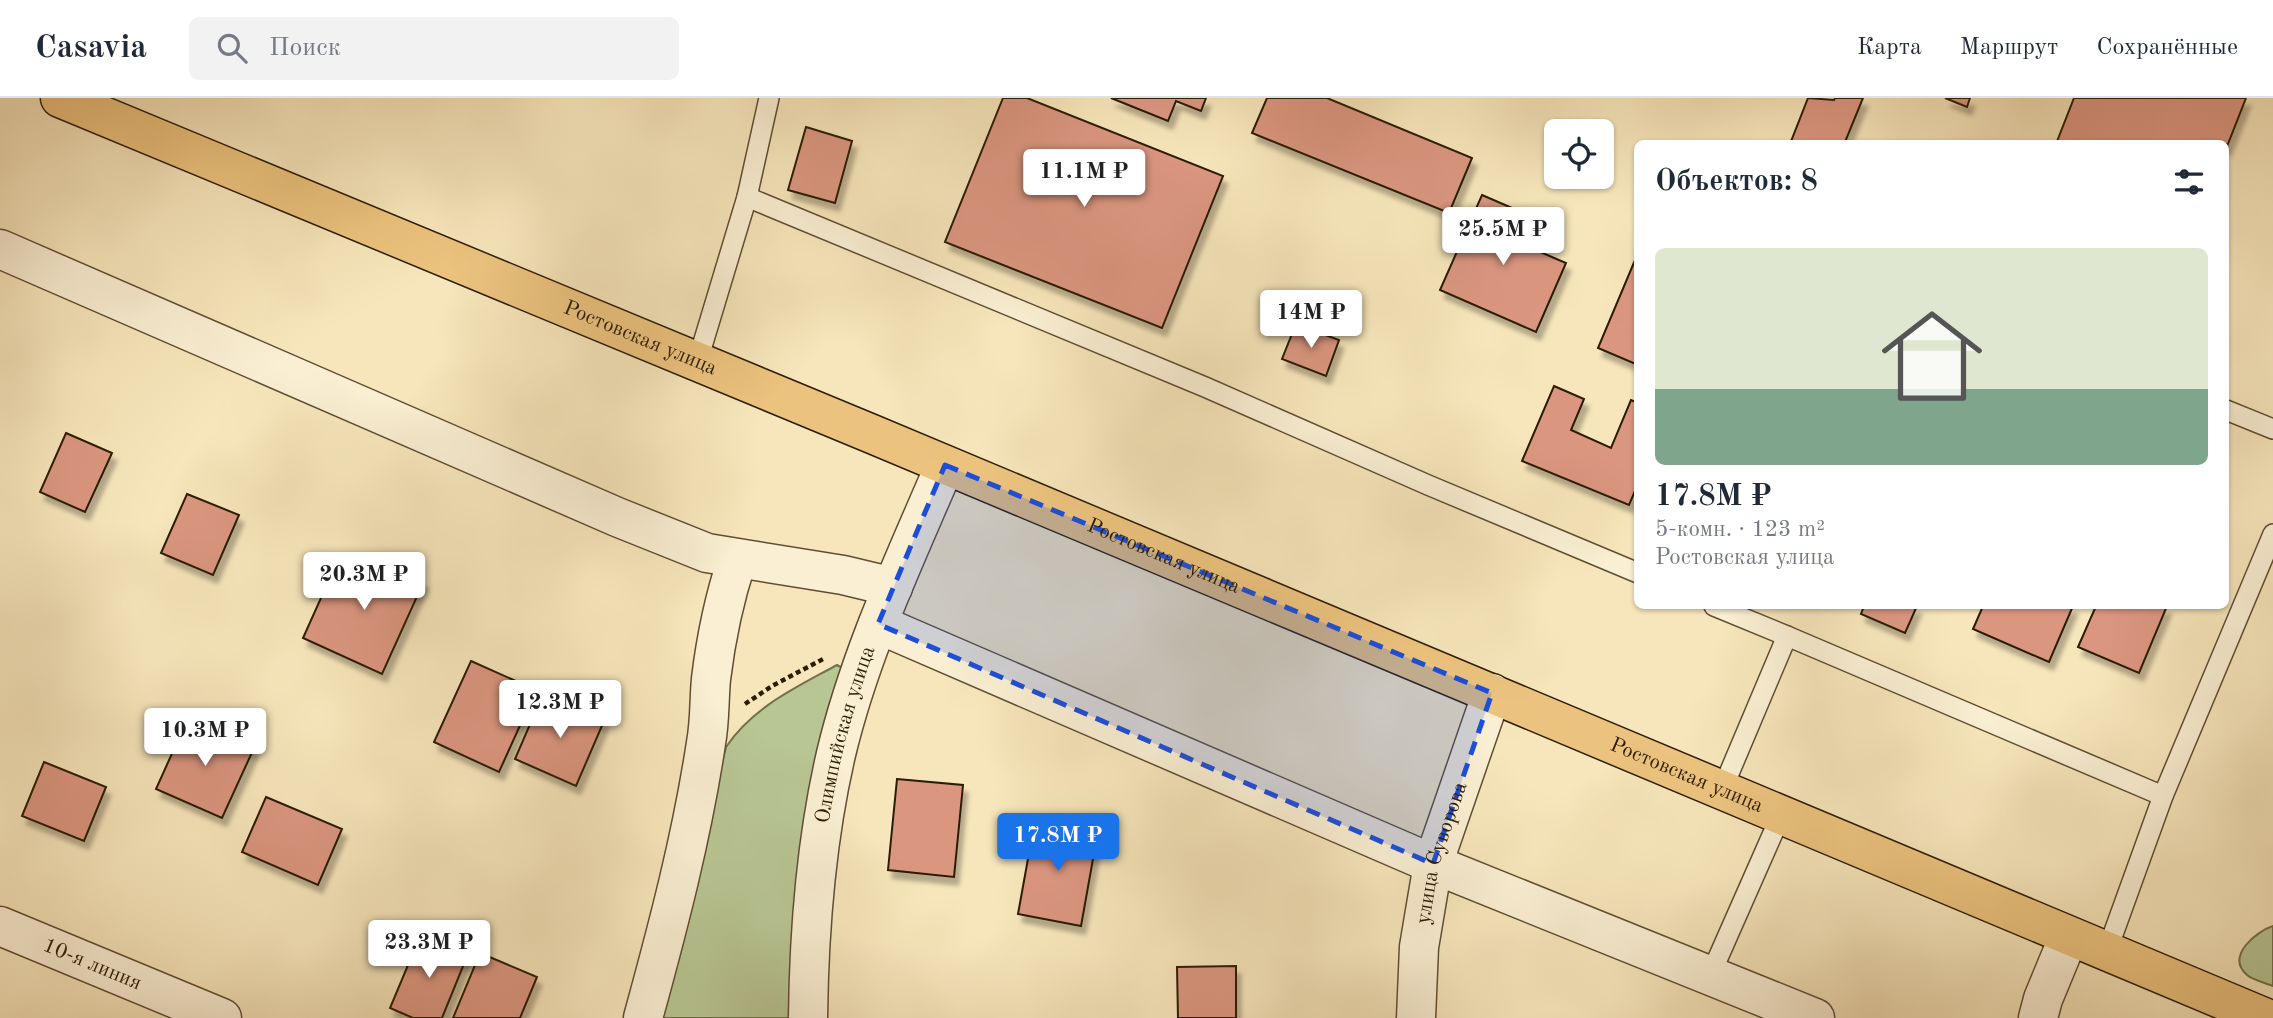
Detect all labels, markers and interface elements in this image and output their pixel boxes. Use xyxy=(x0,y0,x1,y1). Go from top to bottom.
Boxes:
search box xyxy=(189,17,679,80)
icon: search xyxy=(213,29,251,67)
text: Casavia xyxy=(35,32,147,65)
text: Поиск xyxy=(269,35,341,61)
text: Карта xyxy=(1857,36,1922,60)
text: Маршрут xyxy=(1960,36,2058,60)
text: Сохранённые xyxy=(2096,36,2238,60)
map controls xyxy=(1544,119,1614,189)
button: locate xyxy=(1544,119,1614,189)
pin: 11.1M ₽ xyxy=(1019,150,1149,209)
text: 11.1M ₽ xyxy=(1039,160,1129,183)
icon: filters xyxy=(2170,163,2208,201)
text: Объектов: 8 xyxy=(1655,167,1818,197)
pin: 25.5M ₽ xyxy=(1438,208,1568,267)
text: 25.5M ₽ xyxy=(1458,218,1548,241)
pin: 14M ₽ xyxy=(1262,290,1360,350)
icon: home xyxy=(1869,293,1995,419)
street label: Ростовская улица xyxy=(561,297,720,379)
text: 14M ₽ xyxy=(1276,301,1346,324)
text: 17.8M ₽ xyxy=(1655,482,1772,512)
street label: Ростовская улица xyxy=(1084,515,1243,598)
text: 5-комн. · 123 m² xyxy=(1655,518,1825,541)
text: Ростовская улица xyxy=(1655,546,1834,569)
pin: 20.3M ₽ xyxy=(299,552,429,612)
text: 20.3M ₽ xyxy=(319,563,409,586)
street label: Олимпийская улица xyxy=(812,643,879,825)
pin: 12.3M ₽ xyxy=(495,680,625,740)
text: 12.3M ₽ xyxy=(515,691,605,714)
pin: 10.3M ₽ xyxy=(140,708,270,768)
text: 10.3M ₽ xyxy=(160,719,250,742)
street label: Ростовская улица xyxy=(1607,734,1766,817)
street label: улица Суворова xyxy=(1413,779,1471,926)
pin: 17.8M ₽ xyxy=(993,814,1123,873)
text: 17.8M ₽ xyxy=(1013,824,1103,847)
pin: 23.3M ₽ xyxy=(364,920,494,980)
text: 23.3M ₽ xyxy=(384,931,474,954)
street label: 10-я линия xyxy=(40,935,145,994)

